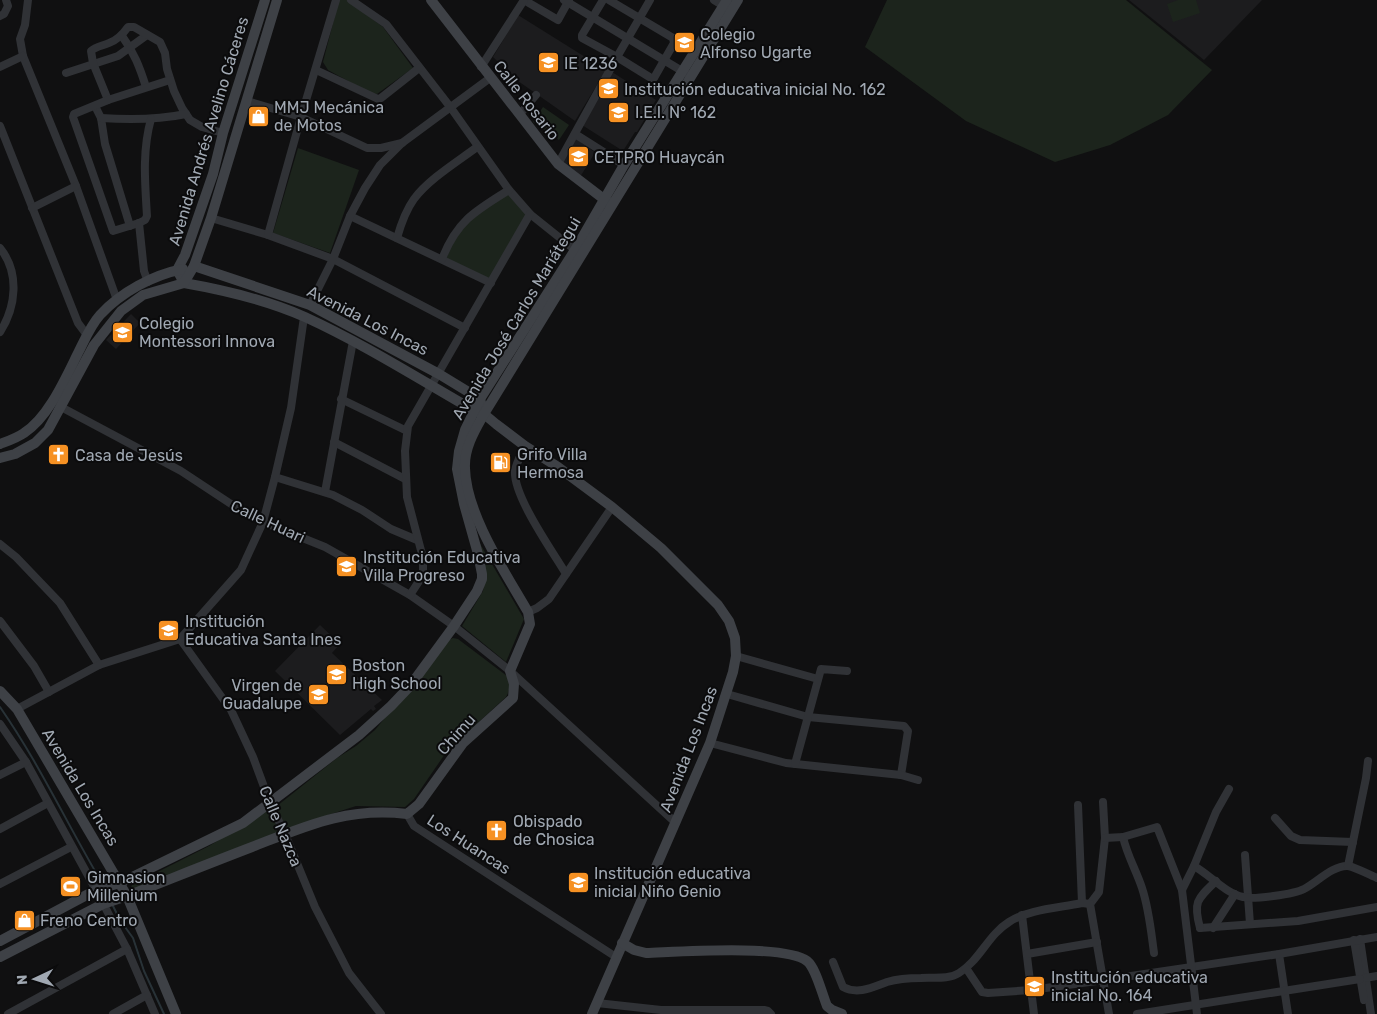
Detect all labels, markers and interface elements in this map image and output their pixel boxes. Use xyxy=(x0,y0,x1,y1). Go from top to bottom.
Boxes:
street label: Avenida Andrés Avelino Cáceres xyxy=(165,14,252,248)
place label: Colegio Alfonso Ugarte xyxy=(700,25,812,62)
school or university icon: Colegio Alfonso Ugarte xyxy=(672,31,696,55)
school or university icon: IE 1236 xyxy=(536,51,560,75)
place label: IE 1236 xyxy=(564,54,618,73)
street label: Calle Rosario xyxy=(490,57,564,144)
school or university icon: Institución educativa inicial No. 162 xyxy=(596,77,620,101)
place label: Institución educativa inicial No. 162 xyxy=(624,80,886,99)
place label: MMJ Mecánica de Motos xyxy=(274,98,384,135)
school or university icon: I.E.I. N° 162 xyxy=(607,100,631,124)
place label: I.E.I. N° 162 xyxy=(635,103,716,122)
shop icon: MMJ Mecánica de Motos xyxy=(246,104,270,128)
school or university icon: CETPRO Huaycán xyxy=(566,145,590,169)
place label: CETPRO Huaycán xyxy=(594,148,725,167)
street label: Avenida José Carlos Mariátegui xyxy=(448,213,585,423)
street label: Avenida Los Incas xyxy=(304,282,432,359)
place label: Colegio Montessori Innova xyxy=(139,314,275,351)
school or university icon: Colegio Montessori Innova xyxy=(111,320,135,344)
church icon: Casa de Jesús xyxy=(47,443,71,467)
place label: Grifo Villa Hermosa xyxy=(517,445,587,482)
place label: Casa de Jesús xyxy=(75,446,183,465)
fuel station icon: Grifo Villa Hermosa xyxy=(489,451,513,475)
street label: Calle Huari xyxy=(228,496,308,547)
place label: Institución Educativa Villa Progreso xyxy=(363,548,521,585)
school or university icon: Institución Educativa Villa Progreso xyxy=(335,554,359,578)
place label: Institución Educativa Santa Ines xyxy=(185,612,341,649)
school or university icon: Institución Educativa Santa Ines xyxy=(157,618,181,642)
place label: Boston High School xyxy=(352,656,441,693)
school or university icon: Boston High School xyxy=(324,662,348,686)
place label: Virgen de Guadalupe xyxy=(222,676,302,713)
school or university icon: Virgen de Guadalupe xyxy=(306,682,330,706)
street label: Avenida Los Incas xyxy=(656,683,721,815)
street label: Chimu xyxy=(433,710,480,759)
street label: Avenida Los Incas xyxy=(38,725,123,849)
street label: Calle Nazca xyxy=(255,783,306,869)
street label: Los Huancas xyxy=(424,810,514,878)
place label: Obispado de Chosica xyxy=(513,812,595,849)
church icon: Obispado de Chosica xyxy=(485,818,509,842)
place label: Institución educativa inicial Niño Genio xyxy=(594,864,751,901)
place label: Gimnasion Millenium xyxy=(87,868,165,905)
school or university icon: Institución educativa inicial Niño Genio xyxy=(566,870,590,894)
sports icon: Gimnasion Millenium xyxy=(59,874,83,898)
shop icon: Freno Centro xyxy=(12,908,36,932)
place label: Freno Centro xyxy=(40,911,137,930)
north arrow xyxy=(10,954,60,1004)
place label: Institución educativa inicial No. 164 xyxy=(1051,968,1208,1005)
text: N xyxy=(14,974,31,985)
school or university icon: Institución educativa inicial No. 164 xyxy=(1023,974,1047,998)

